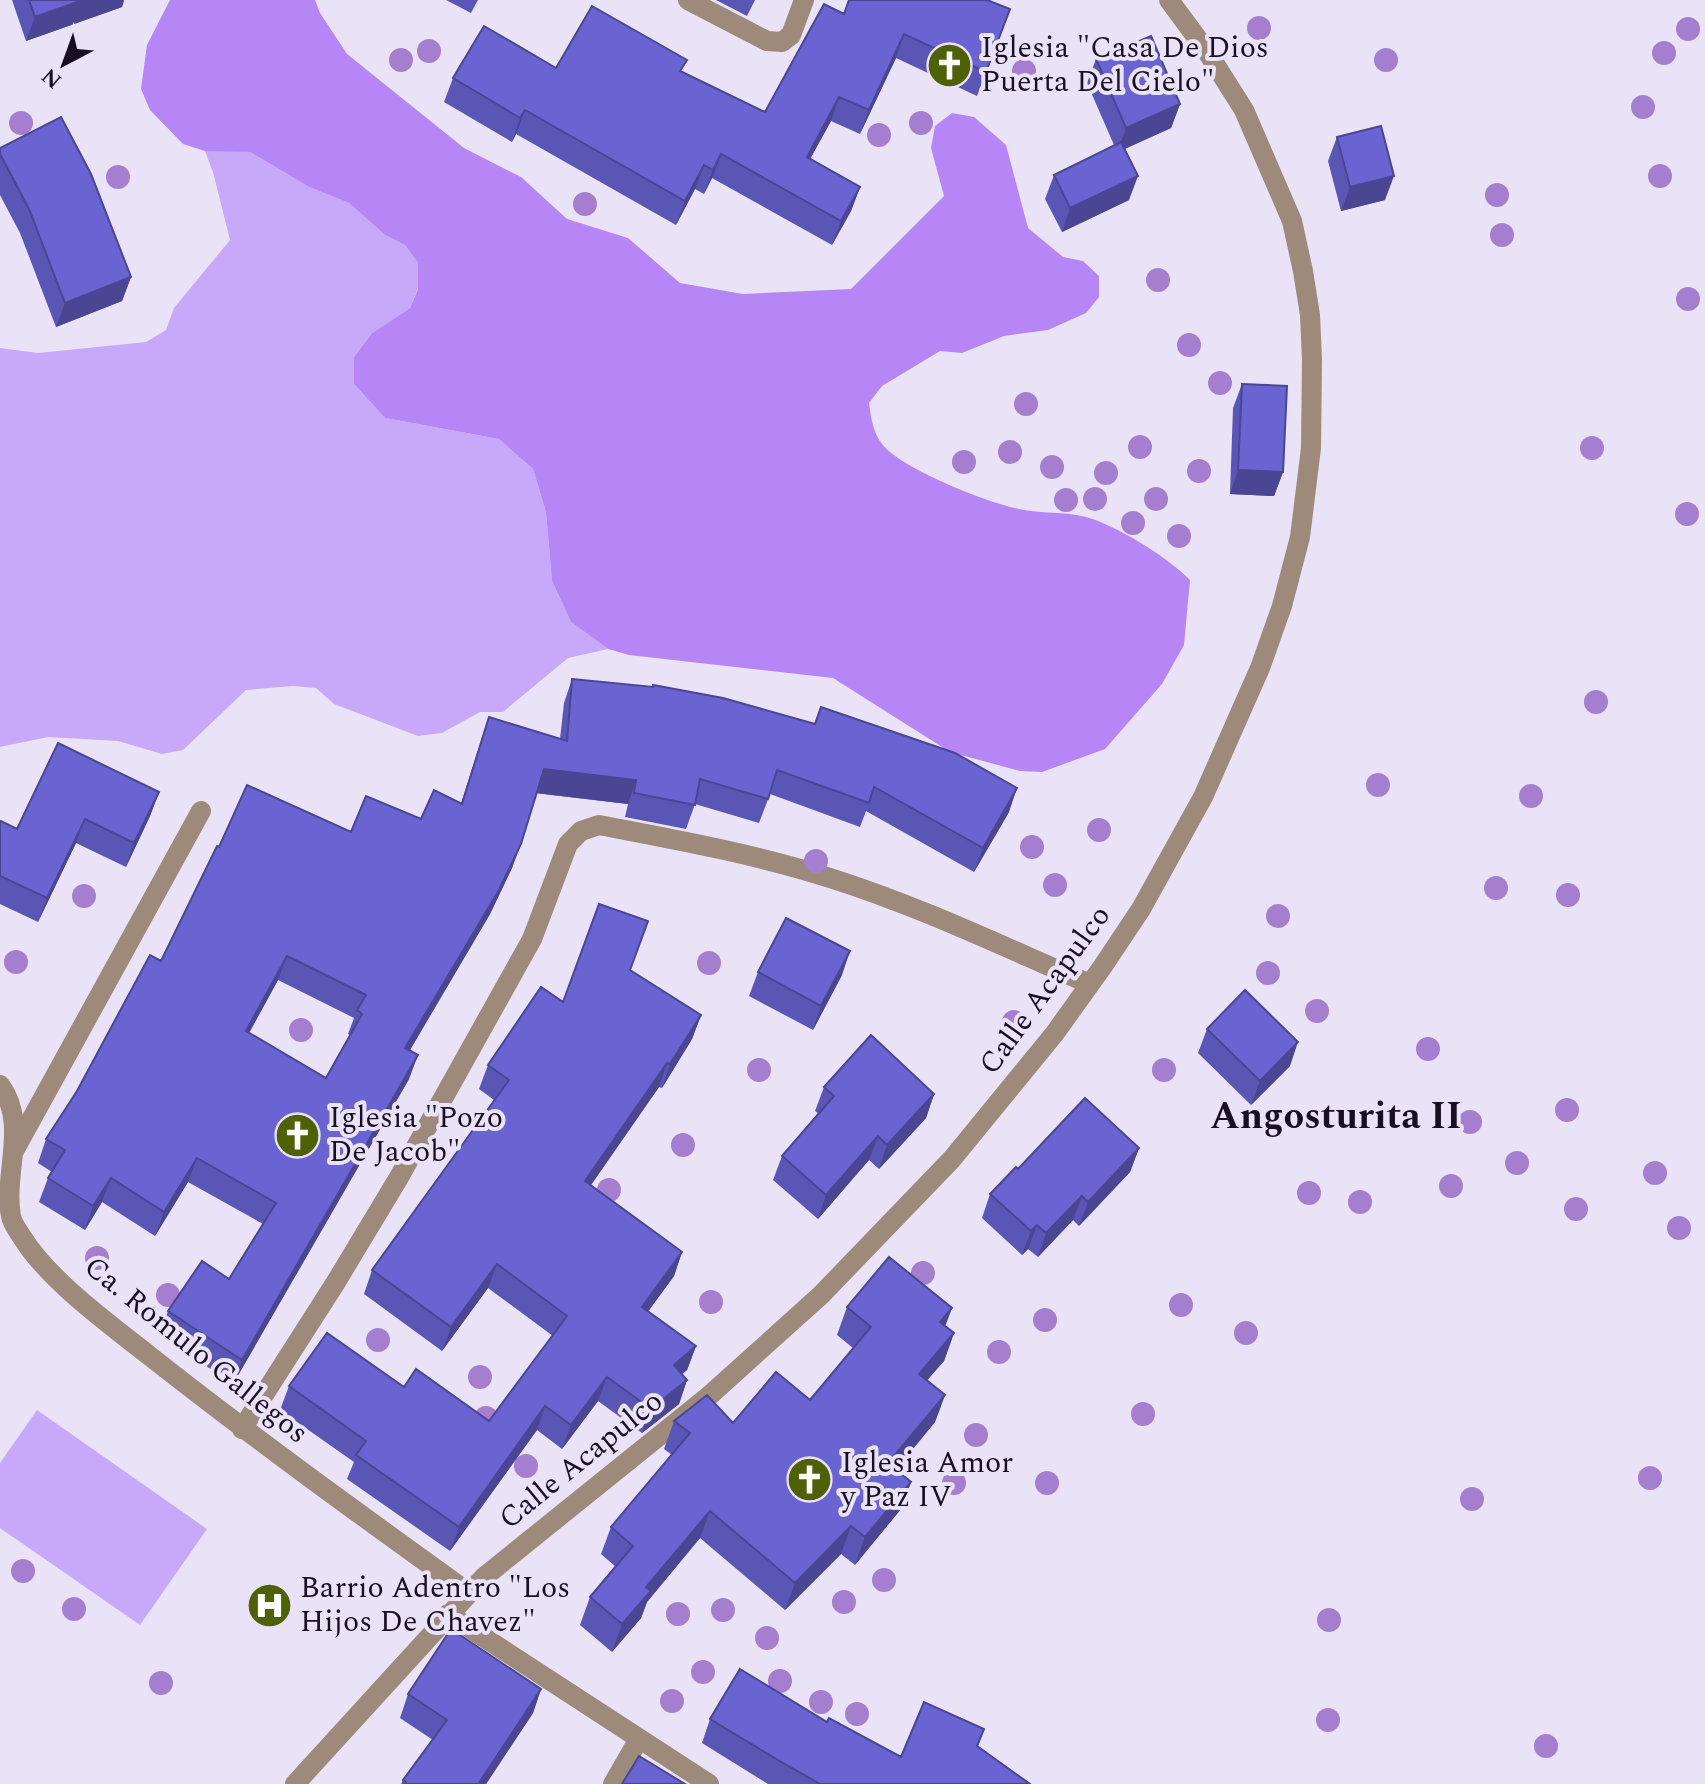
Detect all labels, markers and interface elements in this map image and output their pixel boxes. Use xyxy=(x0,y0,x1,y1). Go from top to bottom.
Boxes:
north arrow xyxy=(24,24,104,104)
place label: Iglesia "Casa De Dios Puerta Del Cielo" xyxy=(981,25,1269,105)
church icon: Iglesia "Casa De Dios Puerta Del Cielo" xyxy=(926,41,974,89)
text: N xyxy=(34,60,69,96)
street label: Calle Acapulco xyxy=(968,896,1122,1084)
district label: Angosturita II xyxy=(1210,1088,1462,1146)
place label: Iglesia "Pozo De Jacob" xyxy=(329,1095,503,1175)
church icon: Iglesia "Pozo De Jacob" xyxy=(274,1111,322,1159)
street label: Ca. Romulo Gallegos xyxy=(74,1245,318,1455)
street label: Calle Acapulco xyxy=(489,1379,673,1541)
place label: Iglesia Amor y Paz IV xyxy=(840,1440,1013,1520)
church icon: Iglesia Amor y Paz IV xyxy=(786,1456,834,1504)
place label: Barrio Adentro "Los Hijos De Chavez" xyxy=(300,1565,570,1645)
hospital icon: Barrio Adentro "Los Hijos De Chavez" xyxy=(245,1581,293,1629)

